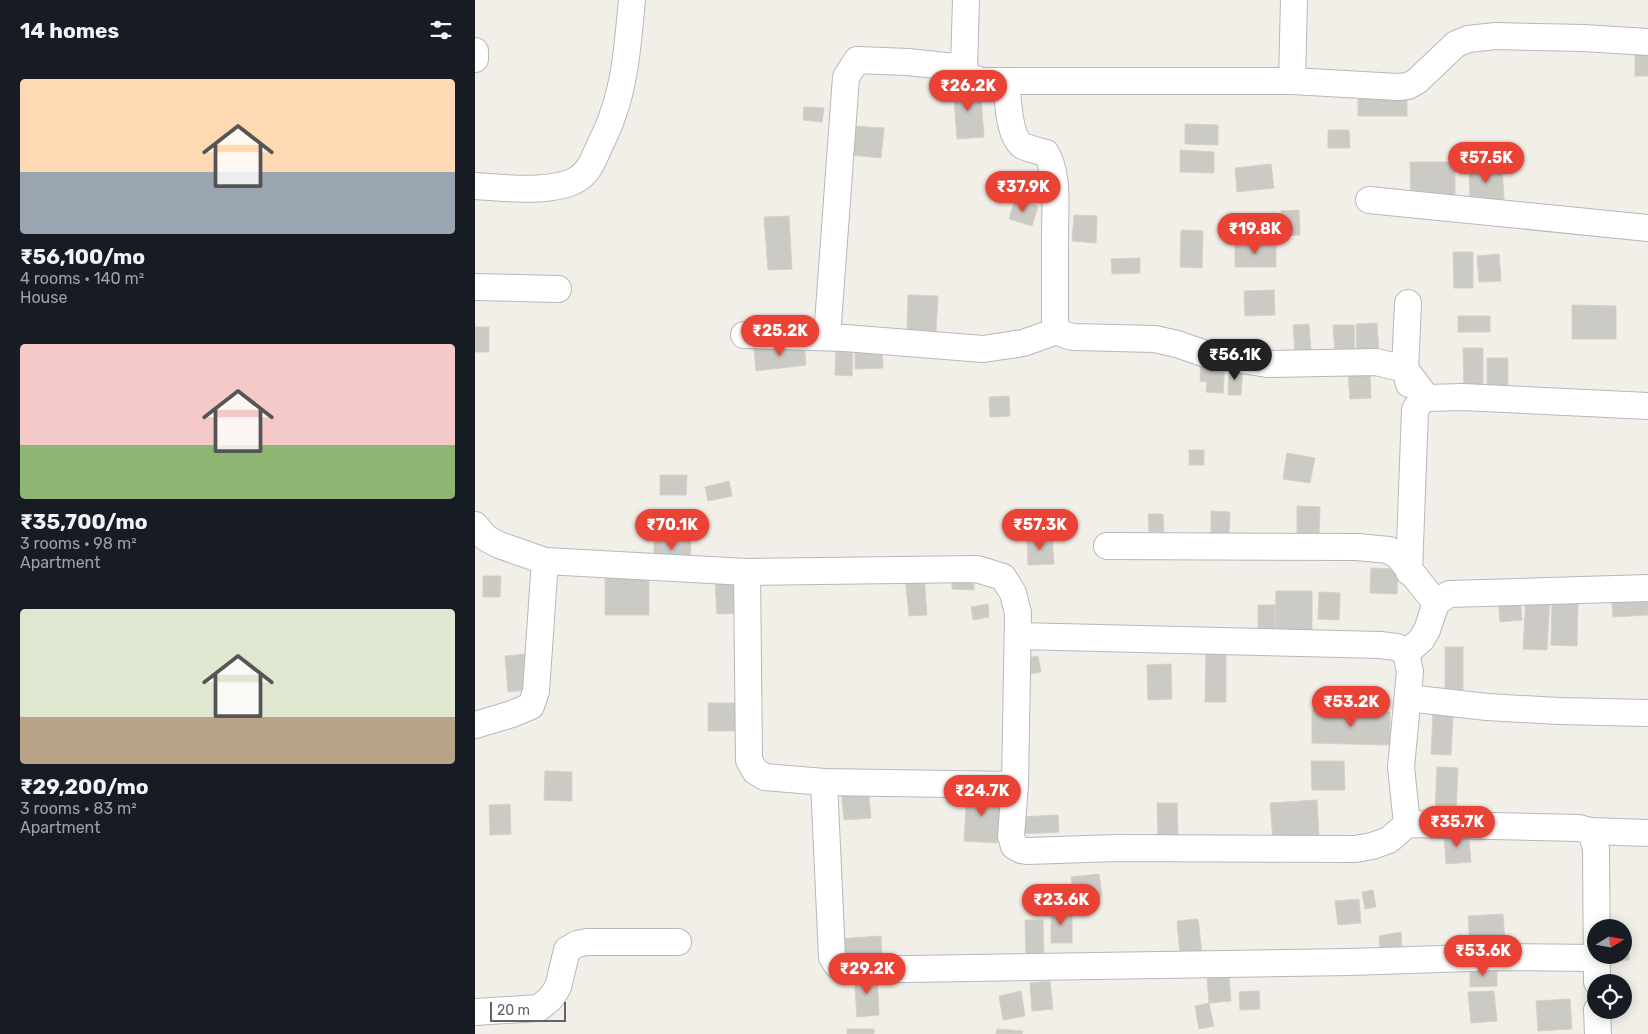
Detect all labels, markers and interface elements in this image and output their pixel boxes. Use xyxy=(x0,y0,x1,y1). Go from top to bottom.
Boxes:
icon: filters xyxy=(427,16,455,44)
text: 14 homes xyxy=(20,18,119,43)
pin: ₹26.2K xyxy=(927,70,1009,112)
text: ₹26.2K xyxy=(940,76,996,95)
icon: home xyxy=(193,111,283,201)
pin: ₹57.5K xyxy=(1445,142,1527,184)
text: ₹57.5K xyxy=(1459,148,1513,167)
pin: ₹37.9K xyxy=(982,170,1064,213)
text: ₹37.9K xyxy=(996,177,1050,196)
pin: ₹19.8K xyxy=(1214,212,1296,255)
text: ₹19.8K xyxy=(1229,219,1281,238)
text: ₹56,100/mo xyxy=(20,244,145,269)
text: 4 rooms · 140 m² xyxy=(20,269,144,288)
text: House xyxy=(20,288,67,307)
pin: ₹25.2K xyxy=(739,314,821,357)
text: ₹25.2K xyxy=(752,321,808,340)
pin: ₹56.1K xyxy=(1194,338,1276,381)
text: ₹56.1K xyxy=(1209,345,1261,364)
icon: home xyxy=(193,376,283,466)
pin: ₹70.1K xyxy=(631,508,713,551)
pin: ₹57.3K xyxy=(999,508,1081,551)
text: ₹35,700/mo xyxy=(20,509,148,534)
text: ₹70.1K xyxy=(646,515,698,534)
text: ₹57.3K xyxy=(1013,515,1067,534)
text: 3 rooms · 98 m² xyxy=(20,534,137,553)
text: Apartment xyxy=(20,553,100,572)
icon: home xyxy=(193,641,283,731)
pin: ₹53.2K xyxy=(1310,686,1392,728)
text: ₹53.2K xyxy=(1323,692,1379,711)
text: ₹29,200/mo xyxy=(20,774,149,799)
pin: ₹24.7K xyxy=(941,774,1023,817)
text: ₹24.7K xyxy=(955,781,1009,800)
text: 3 rooms · 83 m² xyxy=(20,799,137,818)
pin: ₹35.7K xyxy=(1416,806,1498,848)
text: ₹35.7K xyxy=(1430,812,1484,831)
text: Apartment xyxy=(20,818,100,837)
pin: ₹23.6K xyxy=(1020,884,1102,926)
text: ₹23.6K xyxy=(1033,890,1089,909)
north arrow xyxy=(1587,919,1633,964)
map controls xyxy=(1587,919,1632,1019)
pin: ₹53.6K xyxy=(1442,934,1524,977)
text: ₹53.6K xyxy=(1455,941,1511,960)
pin: ₹29.2K xyxy=(826,952,908,995)
text: ₹29.2K xyxy=(840,959,895,978)
button: locate xyxy=(1587,974,1632,1019)
scale bar xyxy=(490,999,566,1022)
text: 20 m xyxy=(497,1002,530,1019)

